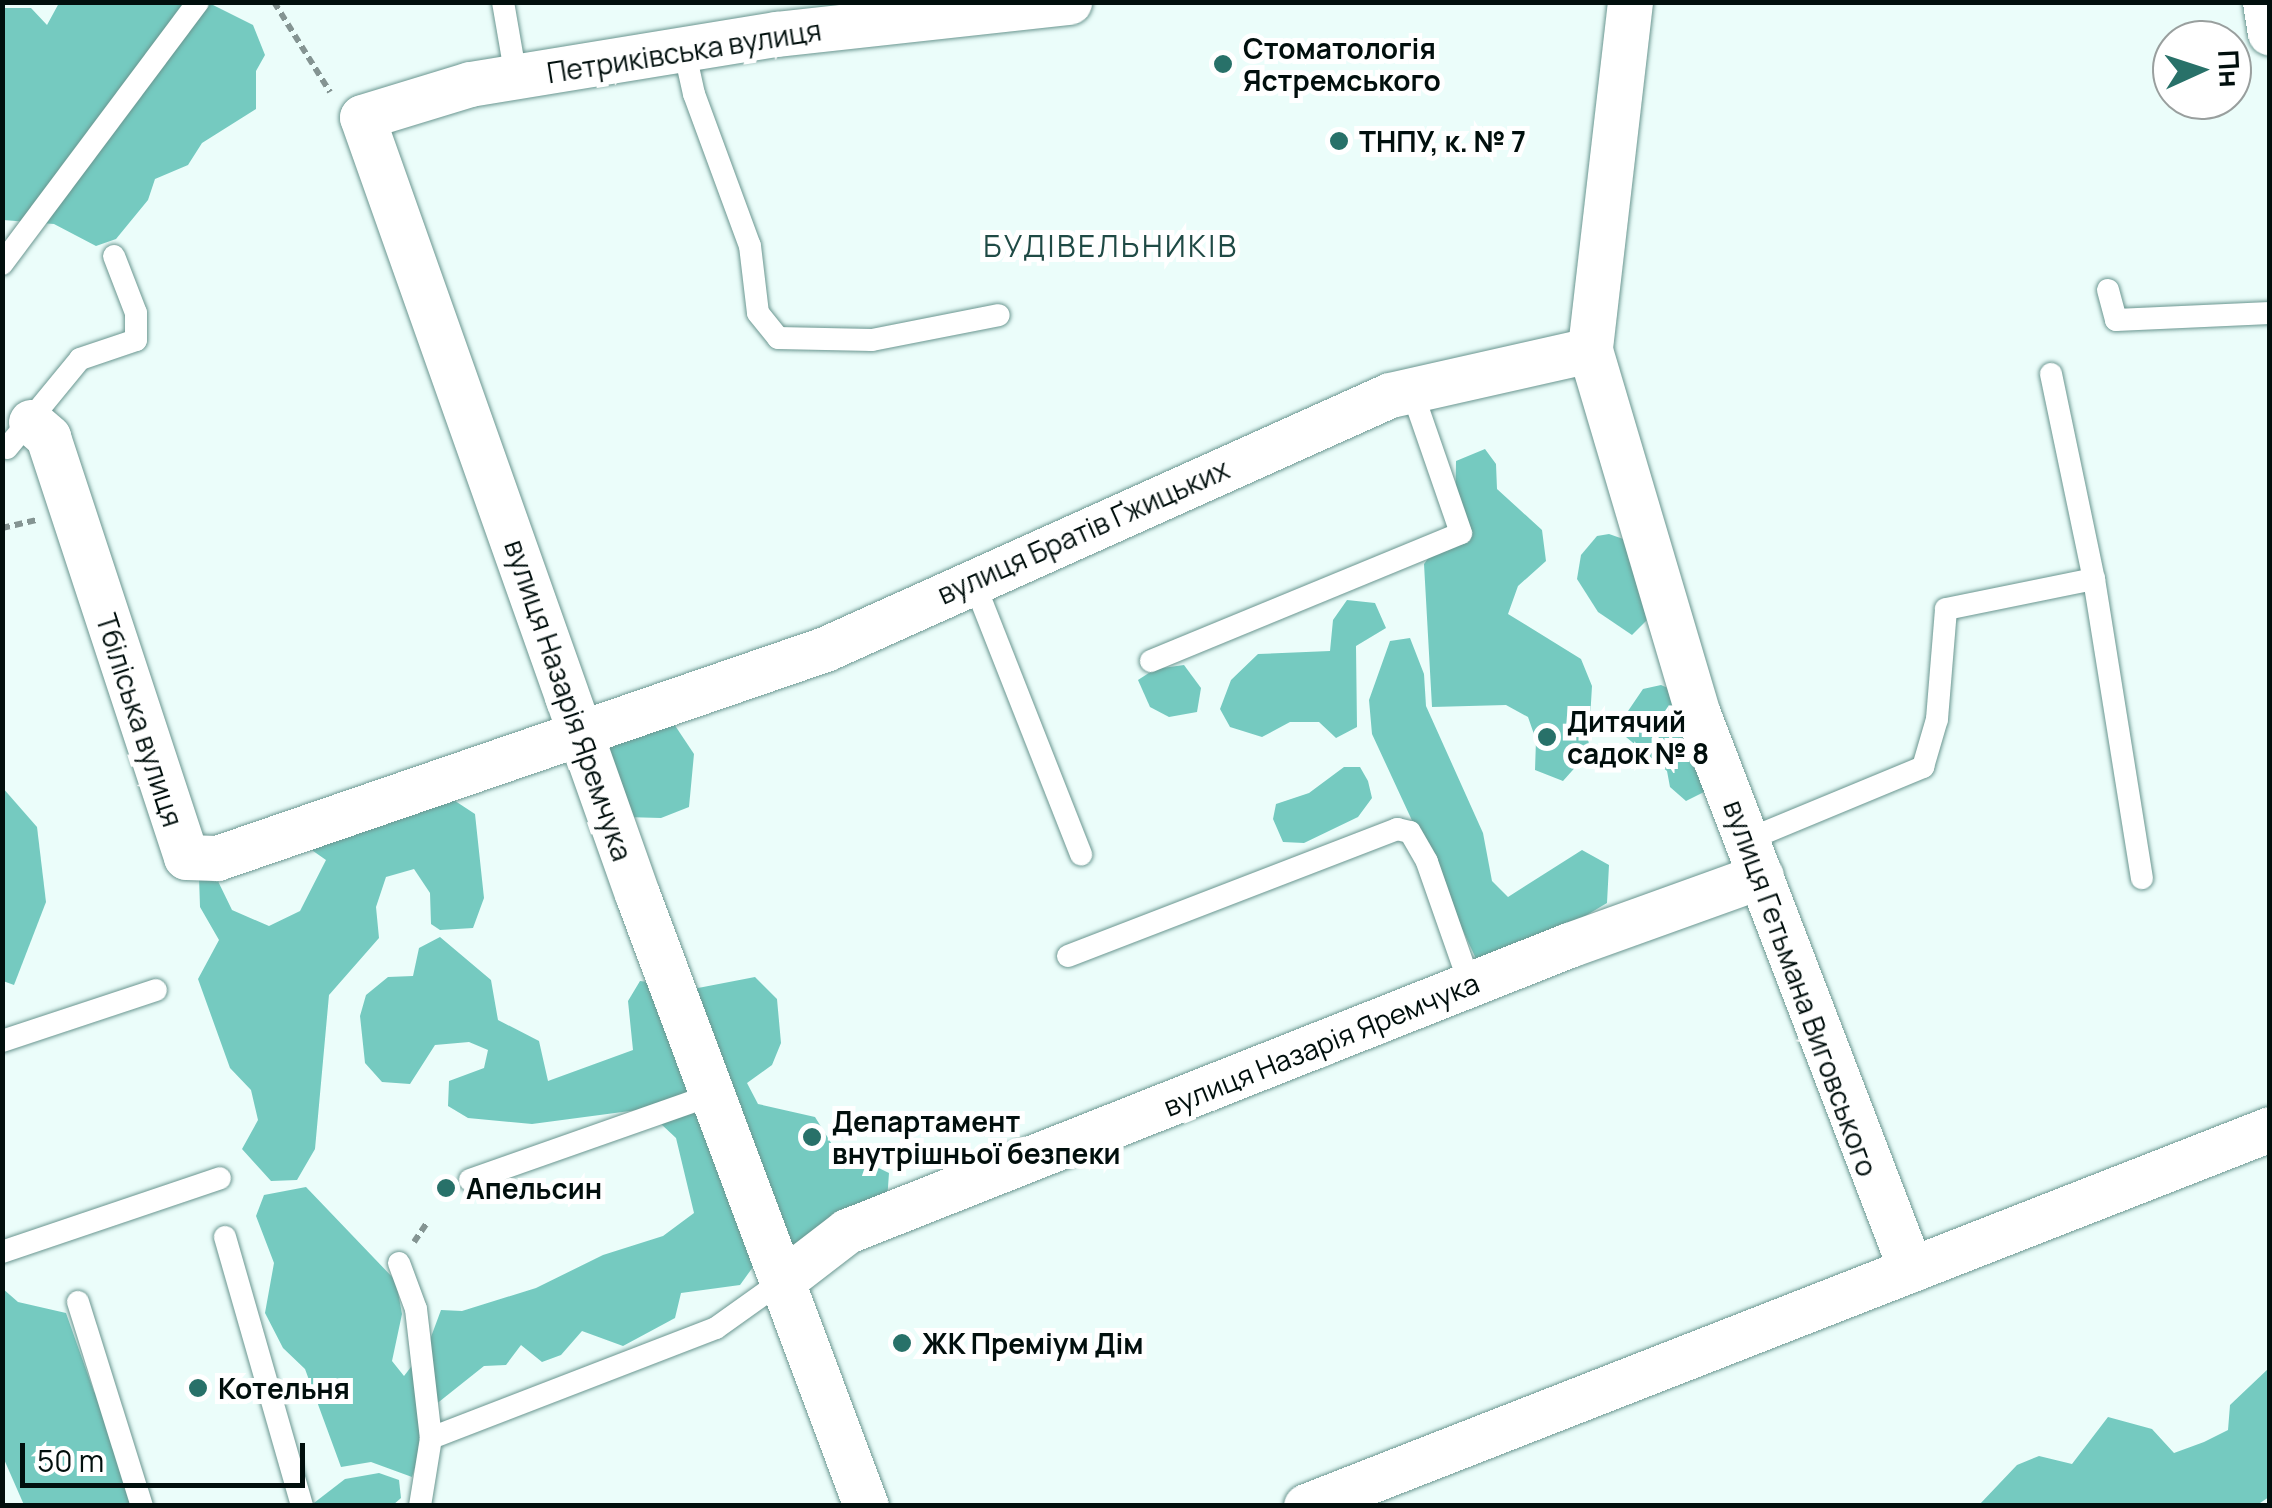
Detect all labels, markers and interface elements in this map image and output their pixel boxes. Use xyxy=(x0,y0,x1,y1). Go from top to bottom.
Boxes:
street label: Петриківська вулиця xyxy=(544,13,824,89)
north arrow xyxy=(2152,20,2252,120)
place label: Стоматологія Ястремського xyxy=(1243,31,1441,97)
text: Пн xyxy=(2210,49,2250,88)
marker: Стоматологія Ястремського xyxy=(1212,53,1234,75)
place label: ТНПУ, к. № 7 xyxy=(1359,124,1526,158)
marker: ТНПУ, к. № 7 xyxy=(1328,130,1350,152)
district label: БУДІВЕЛЬНИКІВ xyxy=(983,228,1239,264)
street label: вулиця Братів Ґжицьких xyxy=(932,452,1234,610)
street label: вулиця Назарія Яремчука xyxy=(498,535,640,865)
street label: Тбіліська вулиця xyxy=(90,609,190,831)
place label: Дитячий садок № 8 xyxy=(1567,704,1709,770)
marker: Дитячий садок № 8 xyxy=(1536,726,1558,748)
street label: вулиця Гетьмана Виговського xyxy=(1717,795,1885,1181)
street label: вулиця Назарія Яремчука xyxy=(1158,965,1484,1123)
place label: Департамент внутрішньої безпеки xyxy=(832,1104,1121,1170)
marker: Департамент внутрішньої безпеки xyxy=(801,1126,823,1148)
place label: Апельсин xyxy=(466,1171,602,1205)
marker: Апельсин xyxy=(435,1177,457,1199)
place label: ЖК Преміум Дім xyxy=(922,1326,1144,1360)
marker: ЖК Преміум Дім xyxy=(891,1332,913,1354)
place label: Котельня xyxy=(218,1371,350,1405)
marker: Котельня xyxy=(187,1377,209,1399)
scale bar xyxy=(25,1423,310,1485)
text: 50 m xyxy=(37,1440,104,1481)

